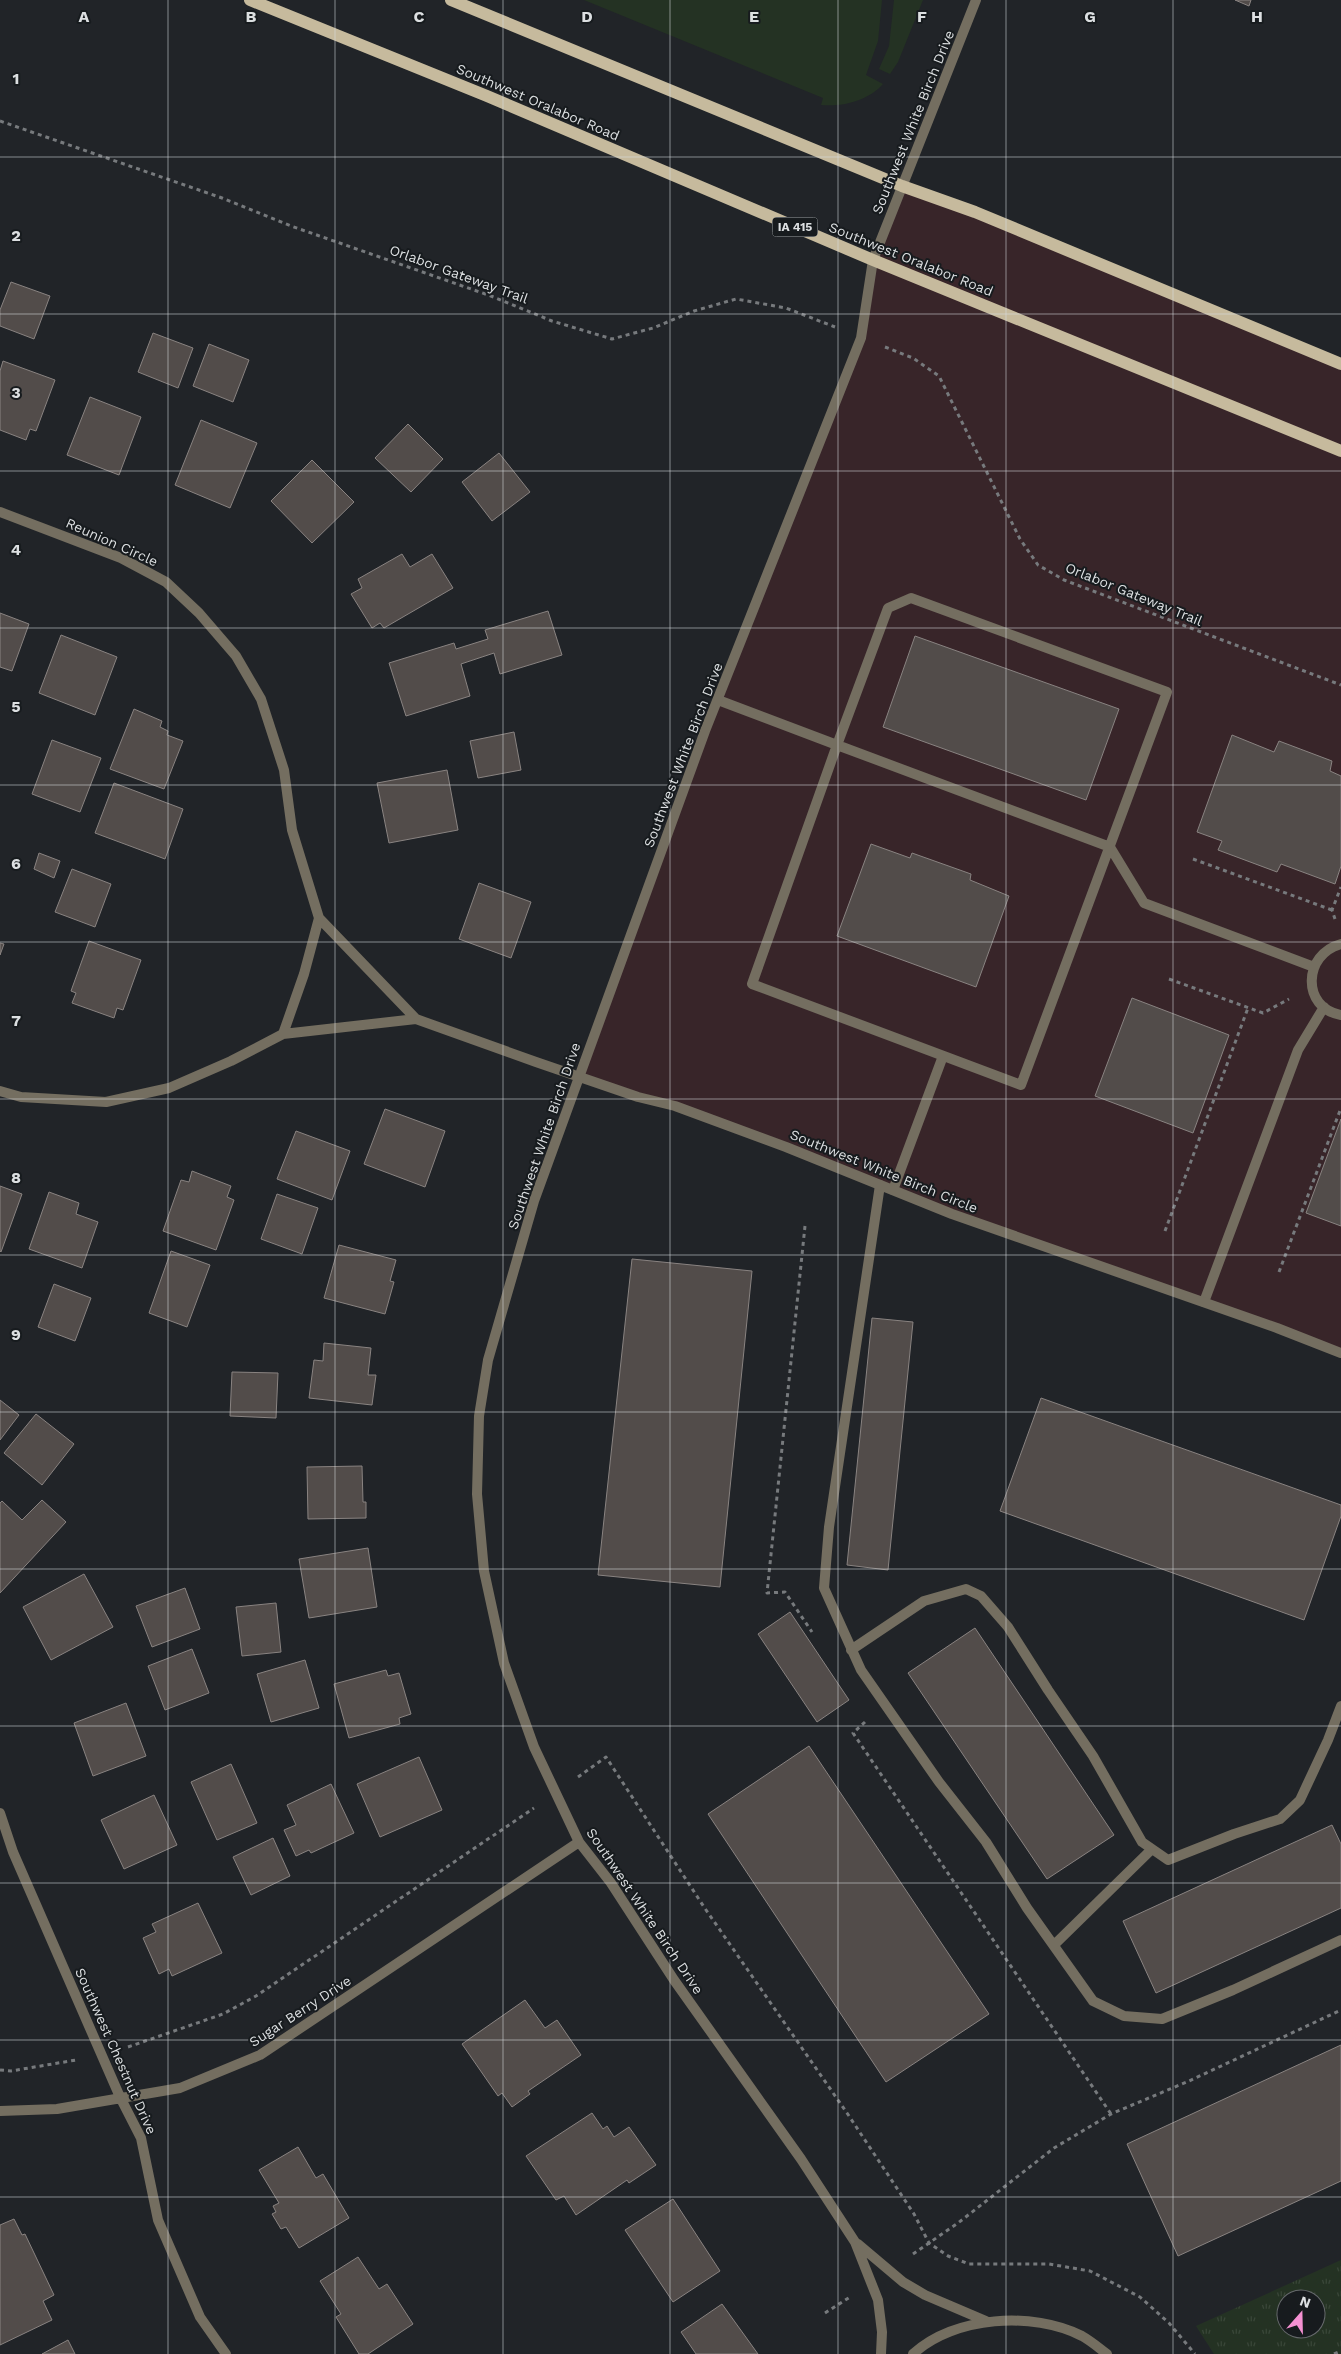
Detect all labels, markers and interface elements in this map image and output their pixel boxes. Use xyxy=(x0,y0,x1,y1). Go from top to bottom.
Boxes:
text: A xyxy=(79,7,90,26)
text: B xyxy=(246,7,257,26)
text: C xyxy=(414,7,425,26)
text: D xyxy=(581,7,593,26)
text: E xyxy=(749,7,759,26)
text: F xyxy=(917,7,927,26)
text: G xyxy=(1084,7,1096,26)
text: H xyxy=(1251,7,1263,26)
street label: Southwest White Birch Drive xyxy=(869,28,957,216)
street label: Southwest Oralabor Road xyxy=(454,60,622,144)
text: 1 xyxy=(13,69,19,88)
road number: IA 415 xyxy=(772,218,818,236)
street label: Southwest Oralabor Road xyxy=(827,219,995,299)
text: 2 xyxy=(11,226,21,245)
street label: Orlabor Gateway Trail xyxy=(387,241,531,307)
text: 3 xyxy=(11,383,21,402)
street label: Reunion Circle xyxy=(64,515,160,569)
text: 4 xyxy=(11,540,21,559)
street label: Orlabor Gateway Trail xyxy=(1063,559,1206,629)
street label: Southwest White Birch Drive xyxy=(640,660,726,850)
text: 5 xyxy=(11,697,21,716)
text: 6 xyxy=(11,854,21,873)
text: 7 xyxy=(11,1011,21,1030)
street label: Southwest White Birch Drive xyxy=(504,1040,584,1232)
street label: Southwest White Birch Circle xyxy=(788,1126,980,1216)
text: 8 xyxy=(11,1168,21,1187)
text: 9 xyxy=(11,1325,21,1344)
street label: Southwest White Birch Drive xyxy=(583,1825,707,1997)
street label: Southwest Chestnut Drive xyxy=(72,1965,160,2137)
street label: Sugar Berry Drive xyxy=(246,1972,354,2050)
north arrow xyxy=(1276,2289,1326,2339)
text: N xyxy=(1298,2292,1313,2311)

